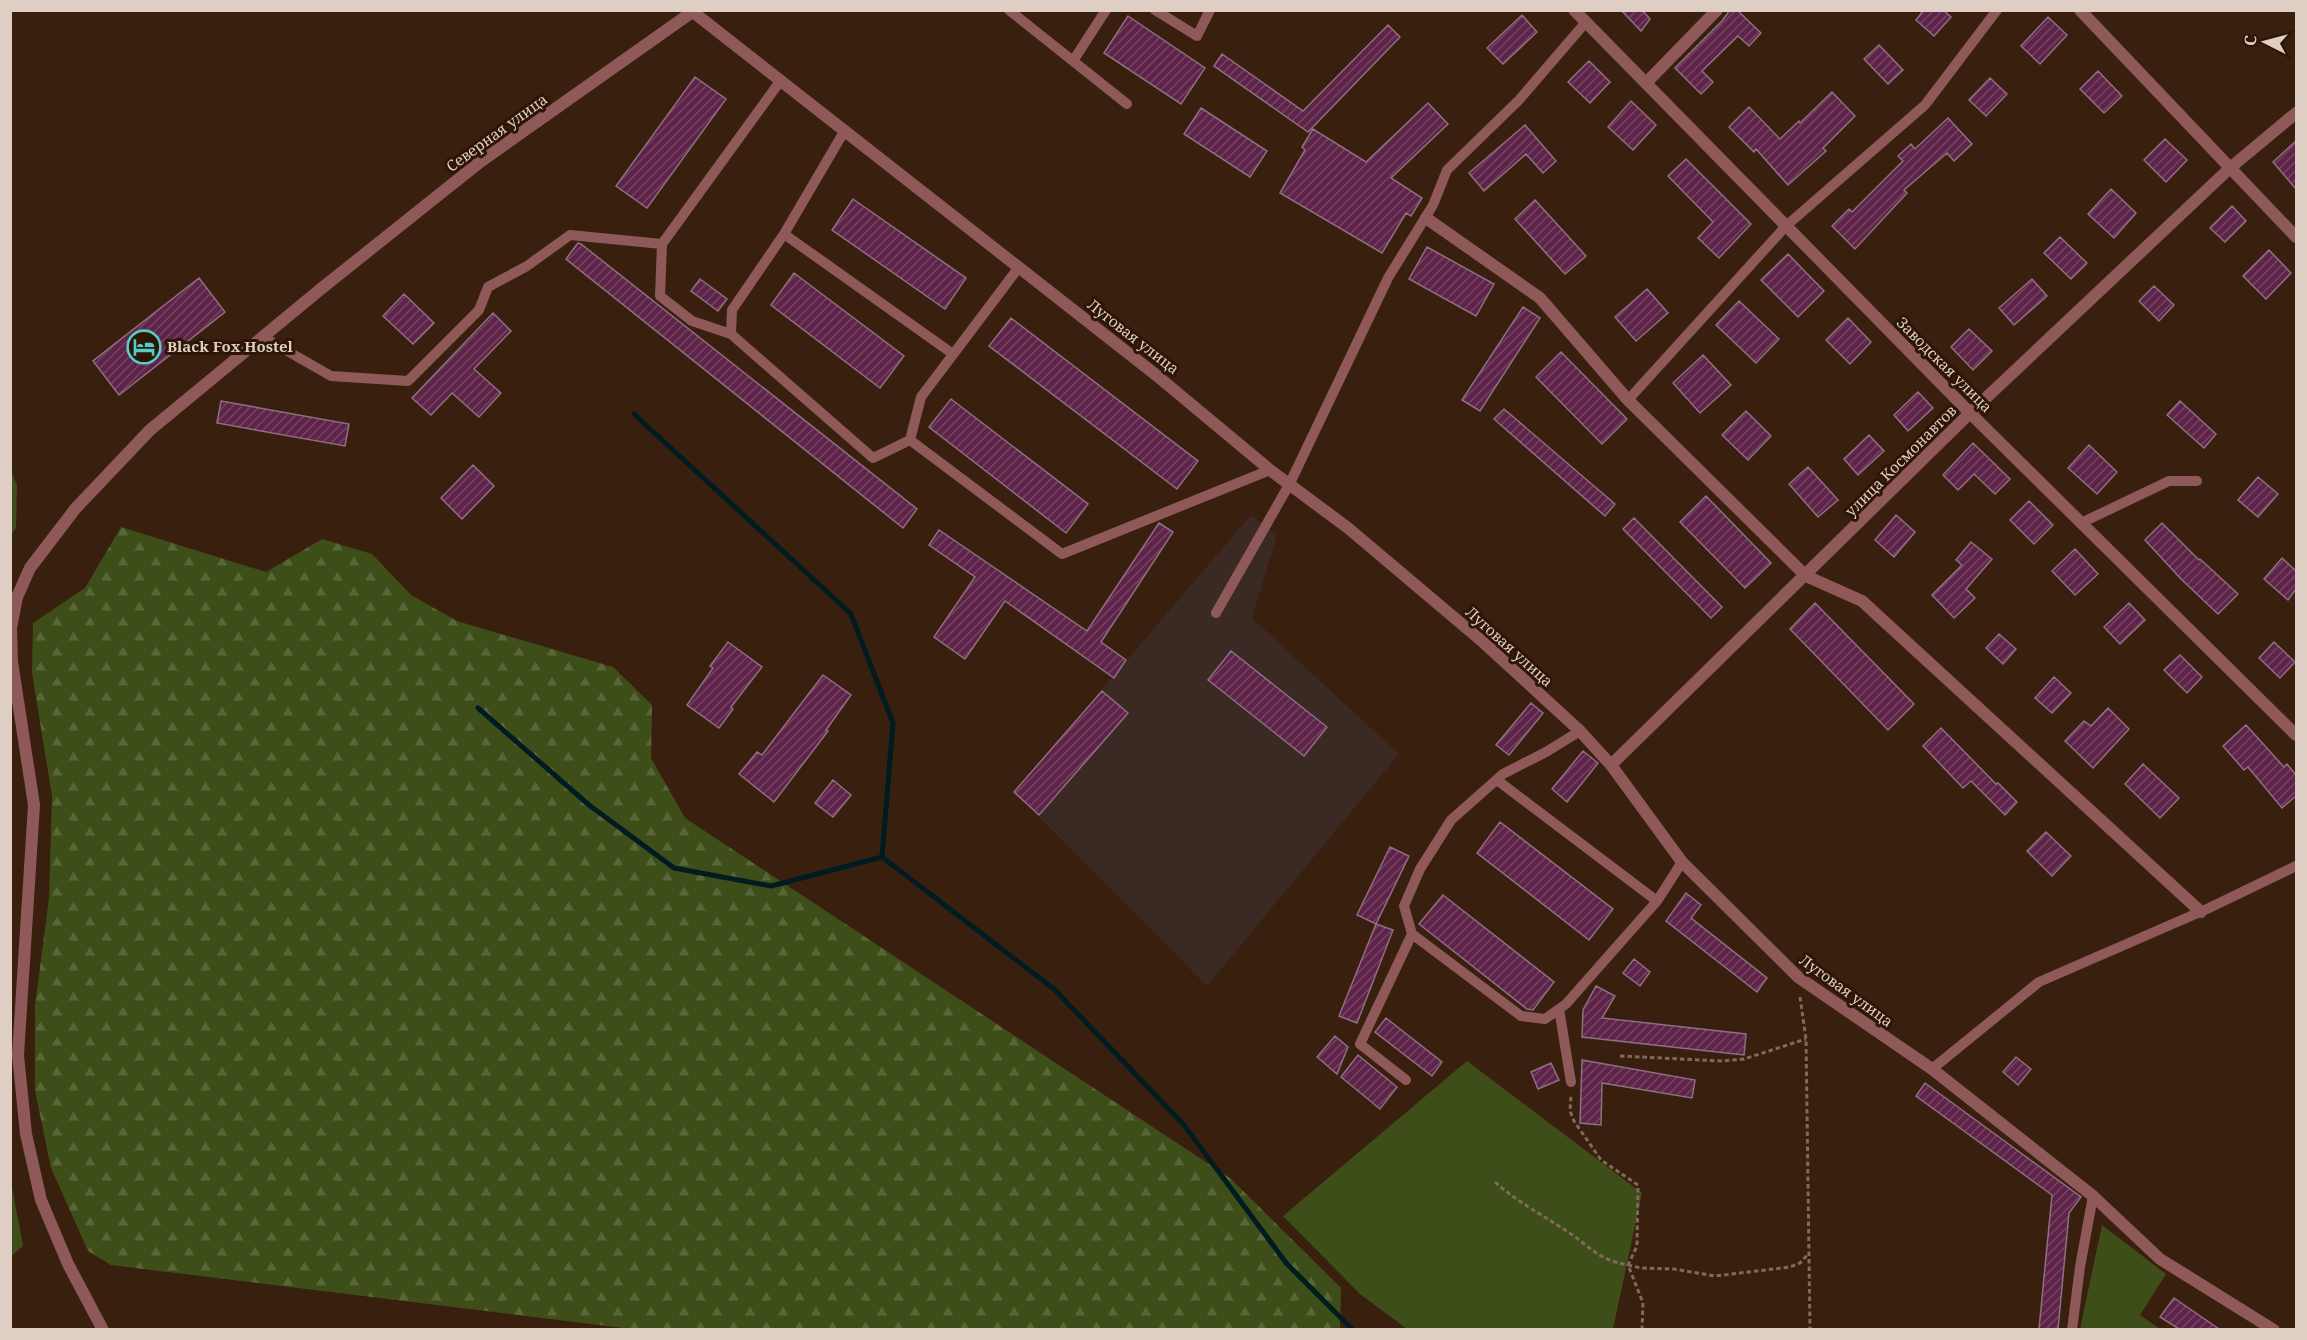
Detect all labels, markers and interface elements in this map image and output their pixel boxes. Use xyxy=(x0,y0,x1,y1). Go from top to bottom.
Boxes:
north arrow xyxy=(2235,12,2295,72)
text: С xyxy=(2239,34,2262,47)
street label: Северная улица xyxy=(442,89,551,176)
street label: Луговая улица xyxy=(1084,294,1183,378)
street label: Заводская улица xyxy=(1893,312,1997,416)
hotel icon: Black Fox Hostel xyxy=(126,329,162,365)
place label: Black Fox Hostel xyxy=(167,336,294,356)
street label: улица Космонавтов xyxy=(1840,400,1960,520)
street label: Луговая улица xyxy=(1462,602,1558,691)
street label: Луговая улица xyxy=(1796,949,1897,1031)

